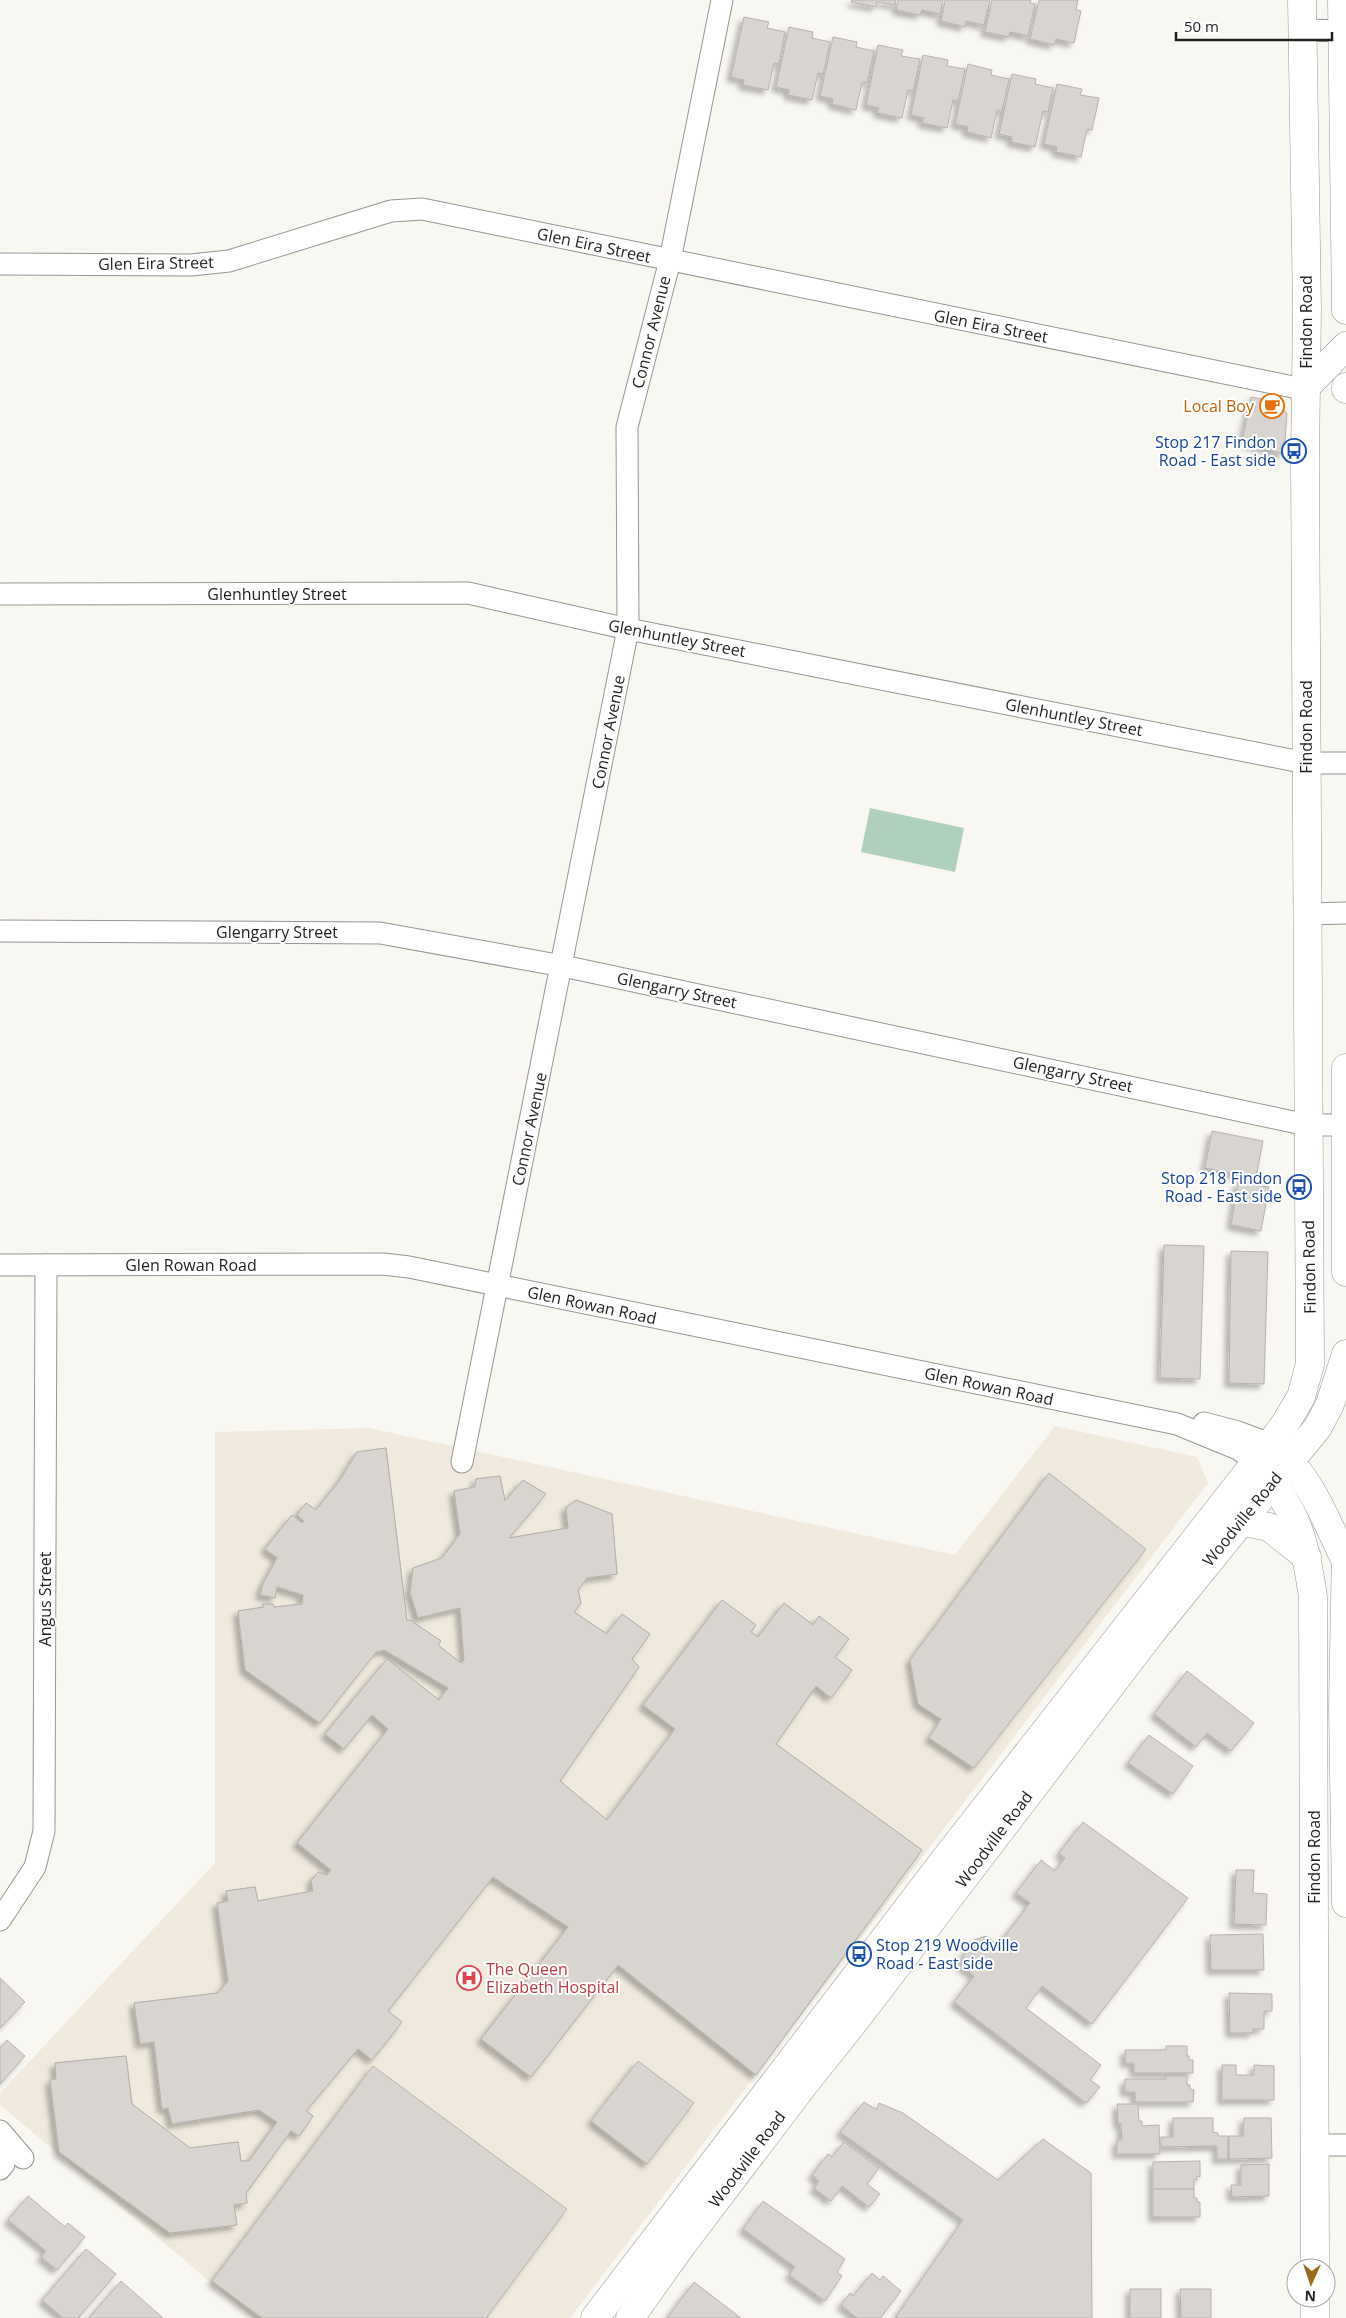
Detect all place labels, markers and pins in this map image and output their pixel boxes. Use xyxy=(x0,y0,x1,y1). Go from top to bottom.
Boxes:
cafe icon: Local Boy xyxy=(1259,393,1285,419)
place label: Local Boy xyxy=(1183,395,1255,417)
place label: Stop 217 Findon Road - East side xyxy=(1155,431,1276,471)
bus stop icon: Stop 217 Findon Road - East side xyxy=(1281,438,1307,464)
place label: Stop 218 Findon Road - East side xyxy=(1161,1167,1282,1207)
bus stop icon: Stop 218 Findon Road - East side xyxy=(1286,1174,1312,1200)
place label: Stop 219 Woodville Road - East side xyxy=(876,1934,1019,1974)
bus stop icon: Stop 219 Woodville Road - East side xyxy=(846,1941,872,1967)
place label: The Queen Elizabeth Hospital xyxy=(486,1958,619,1998)
hospital icon: The Queen Elizabeth Hospital xyxy=(456,1965,482,1991)

